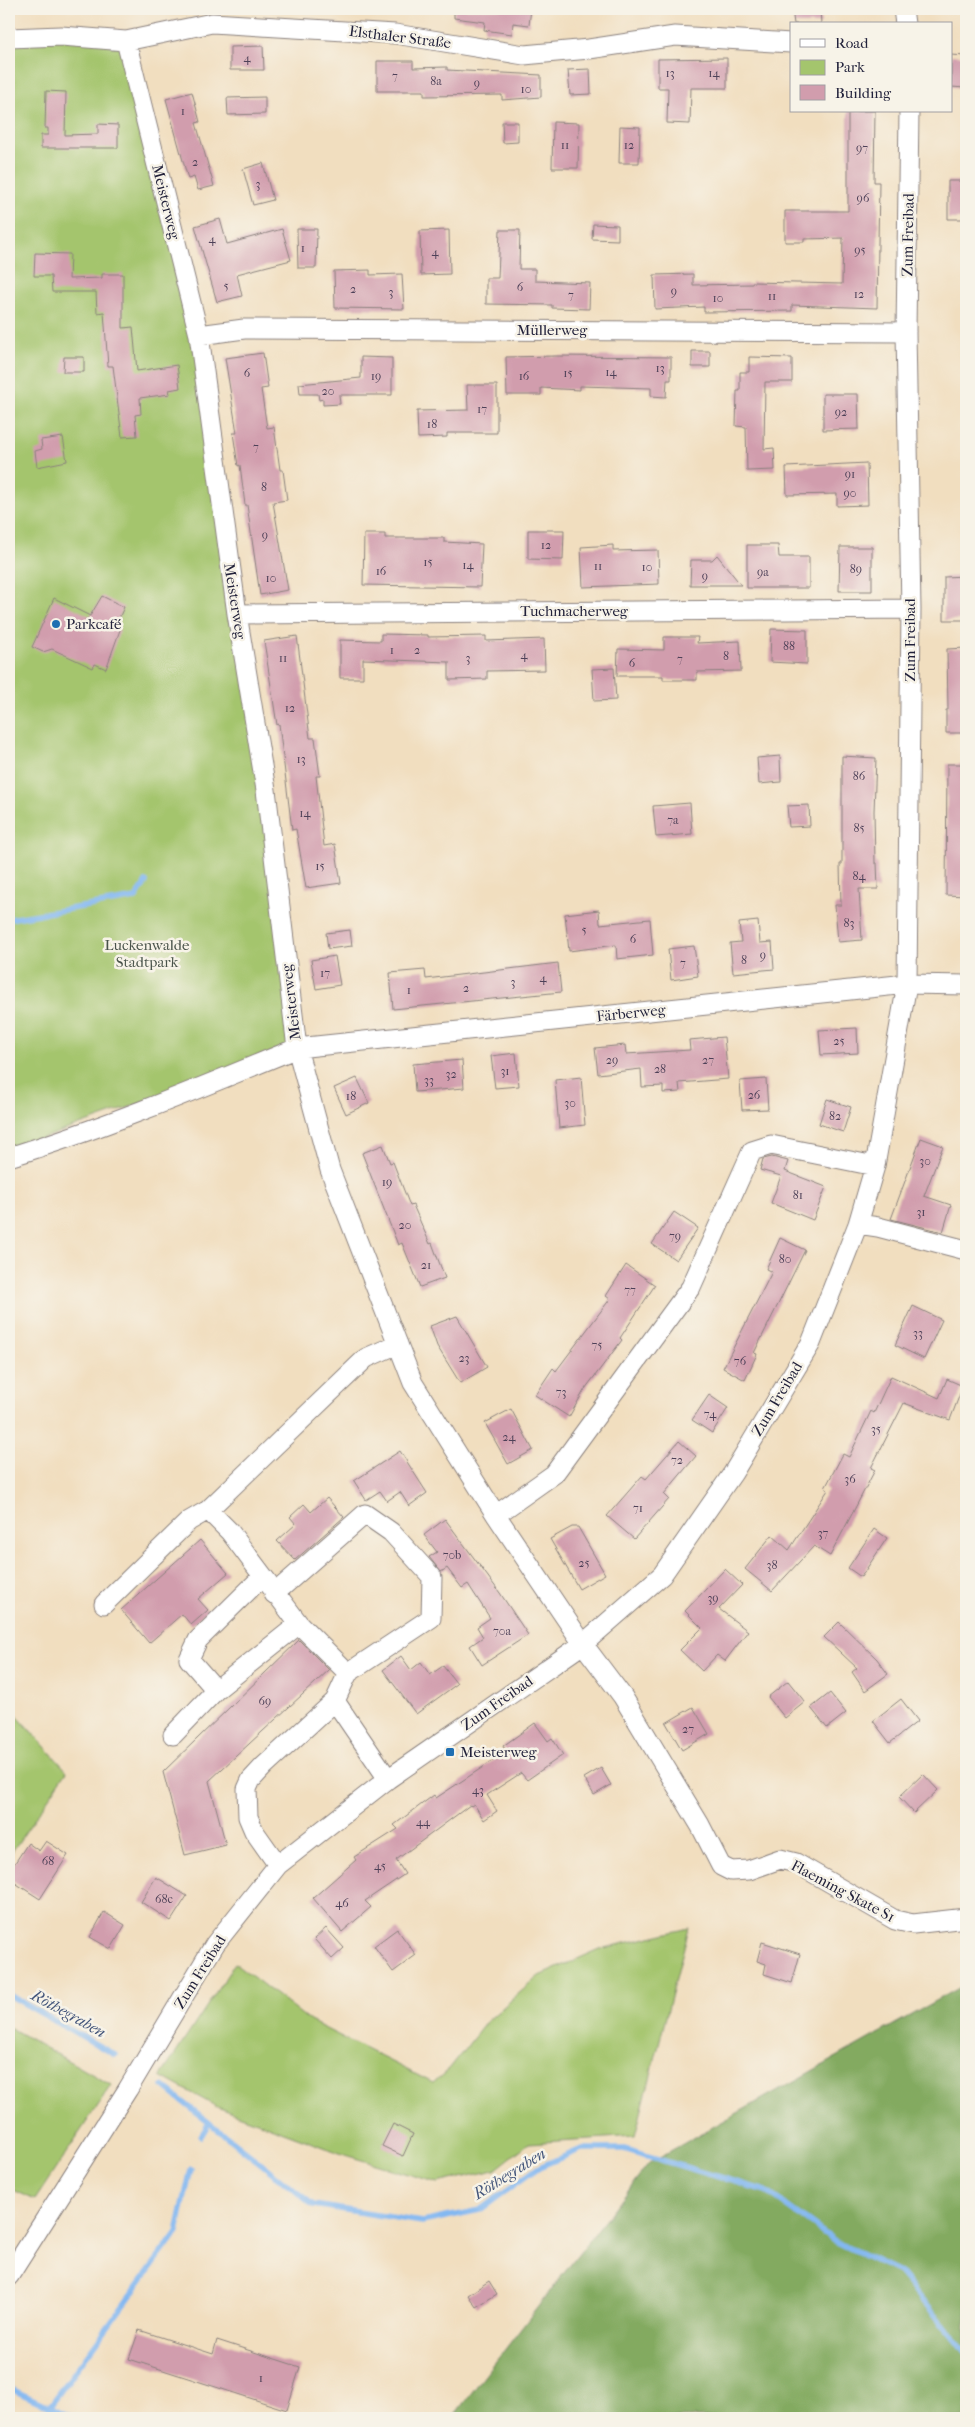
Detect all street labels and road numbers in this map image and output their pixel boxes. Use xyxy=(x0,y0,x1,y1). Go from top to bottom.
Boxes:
street label: Elsthaler Straße xyxy=(348,22,453,52)
street label: Meisterweg xyxy=(148,163,184,242)
street label: Zum Freibad xyxy=(898,192,918,277)
street label: Müllerweg xyxy=(517,321,588,339)
street label: Meisterweg xyxy=(220,562,250,641)
street label: Zum Freibad xyxy=(901,598,919,682)
street label: Tuchmacherweg xyxy=(520,602,629,620)
street label: Meisterweg xyxy=(277,962,305,1041)
street label: Färberweg xyxy=(596,1000,667,1026)
street label: Zum Freibad xyxy=(748,1358,807,1439)
street label: Zum Freibad xyxy=(458,1671,537,1734)
street label: Flaeming Skate S1 xyxy=(788,1856,898,1926)
street label: Zum Freibad xyxy=(170,1931,230,2012)

